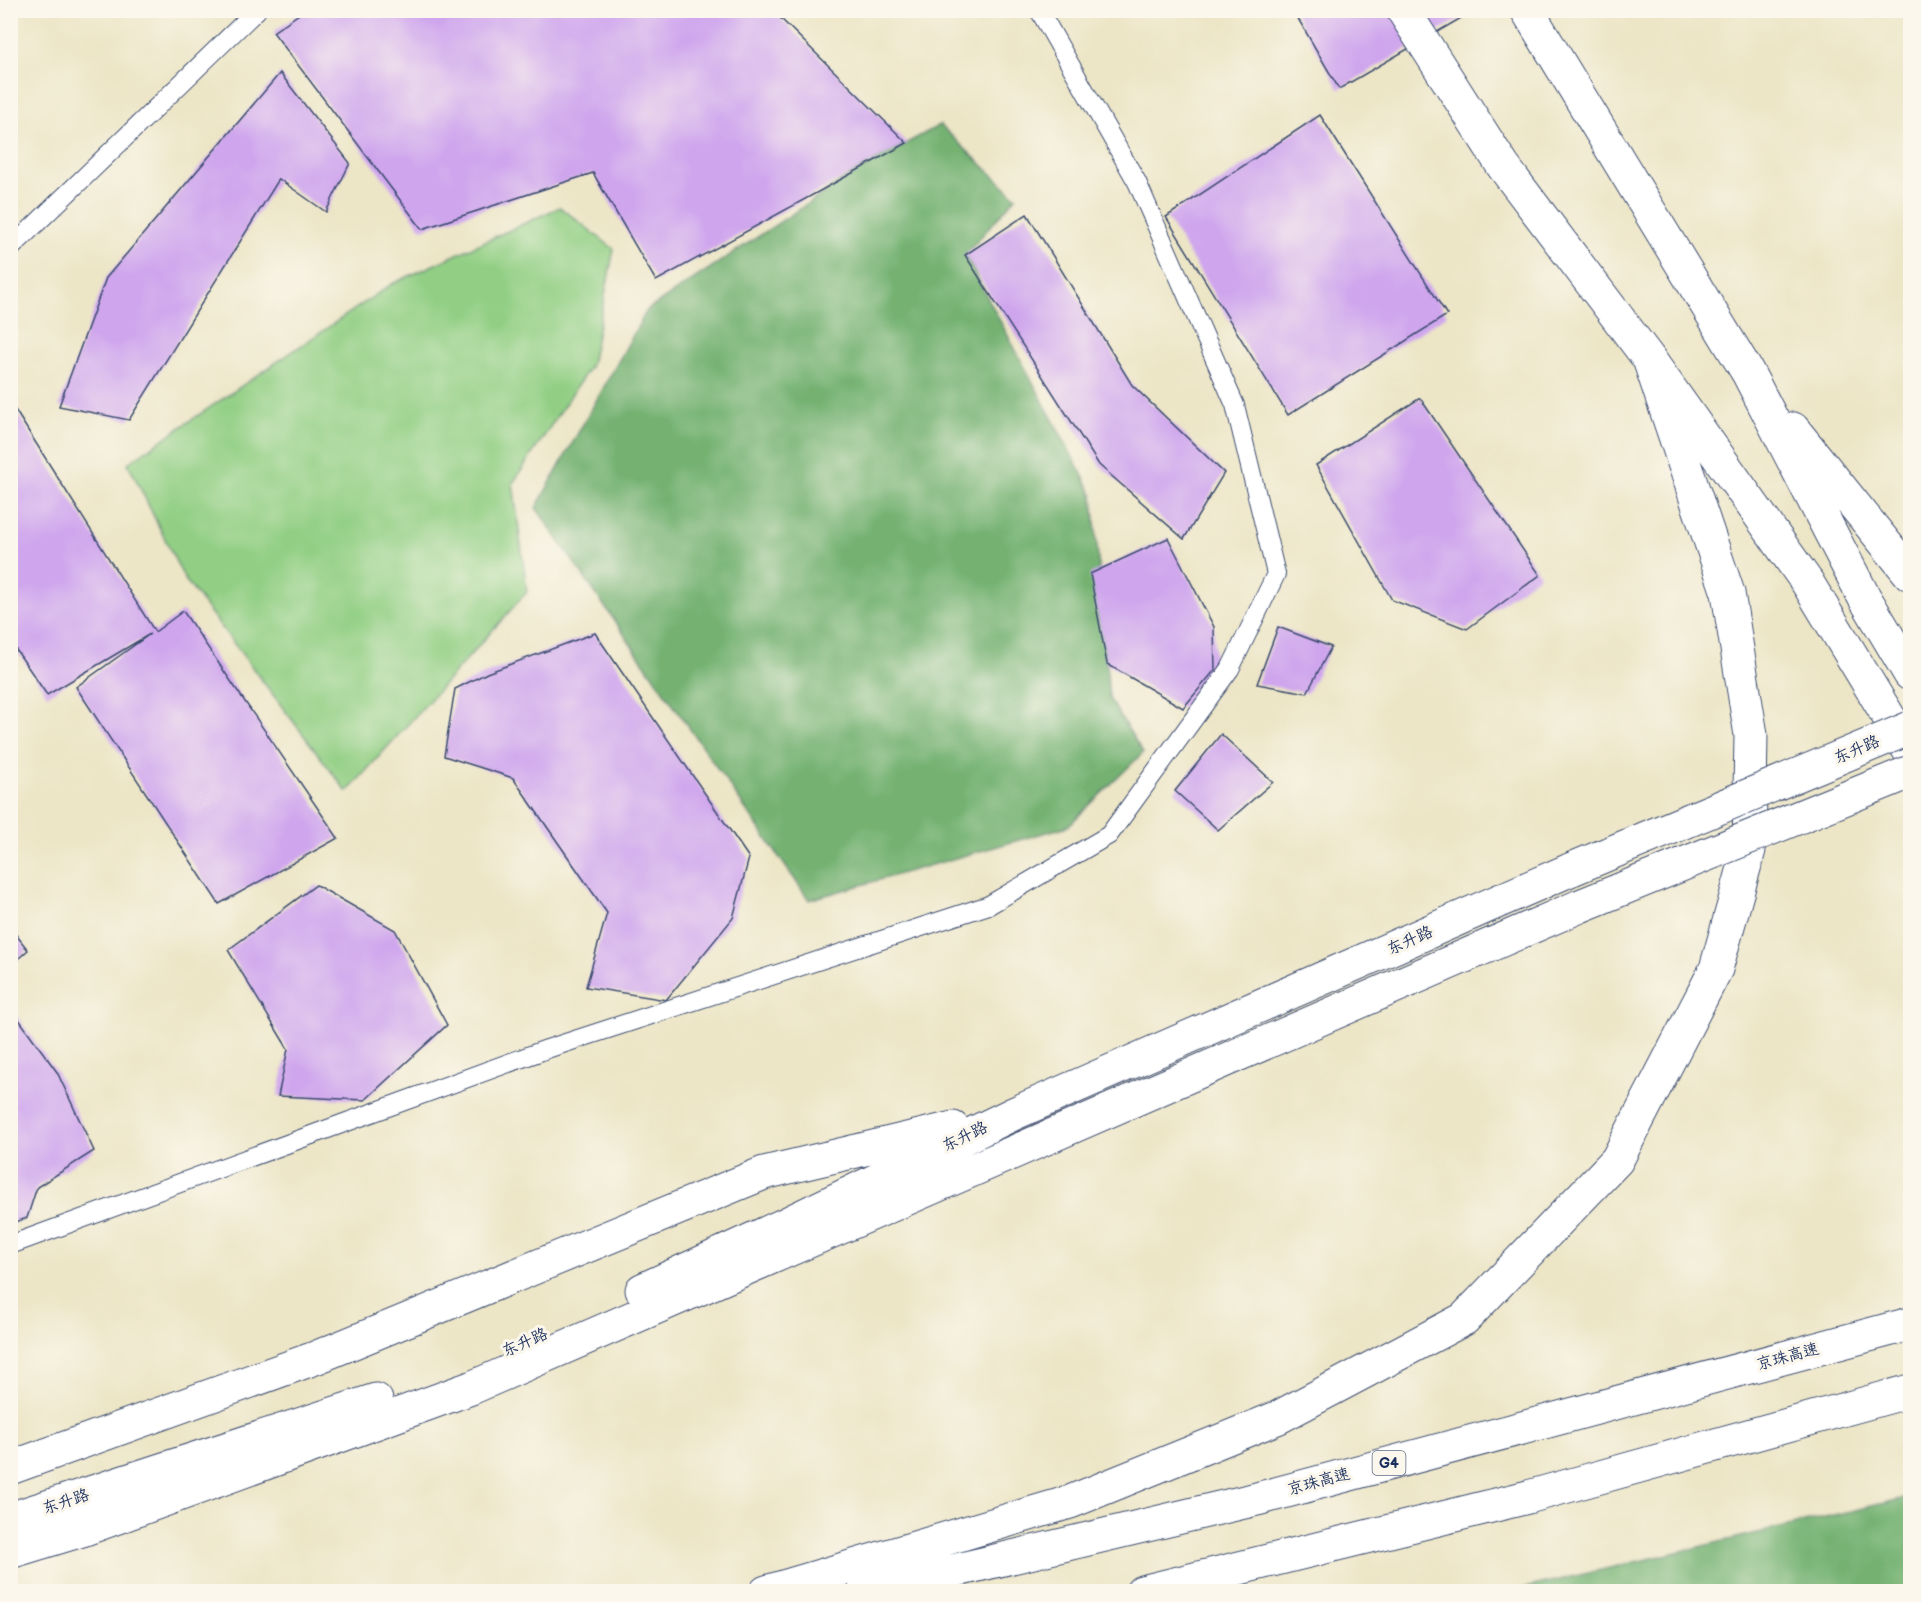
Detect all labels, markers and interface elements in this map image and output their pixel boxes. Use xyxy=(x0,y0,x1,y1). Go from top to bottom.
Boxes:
street label: 东升路 xyxy=(1831,732,1883,768)
street label: 东升路 xyxy=(1384,923,1436,959)
street label: 东升路 xyxy=(939,1118,991,1156)
street label: 东升路 xyxy=(499,1325,551,1361)
street label: 京珠高速 xyxy=(1755,1340,1821,1374)
road number: G4 xyxy=(1372,1451,1406,1475)
street label: 京珠高速 xyxy=(1286,1465,1352,1499)
street label: 东升路 xyxy=(40,1486,92,1518)

